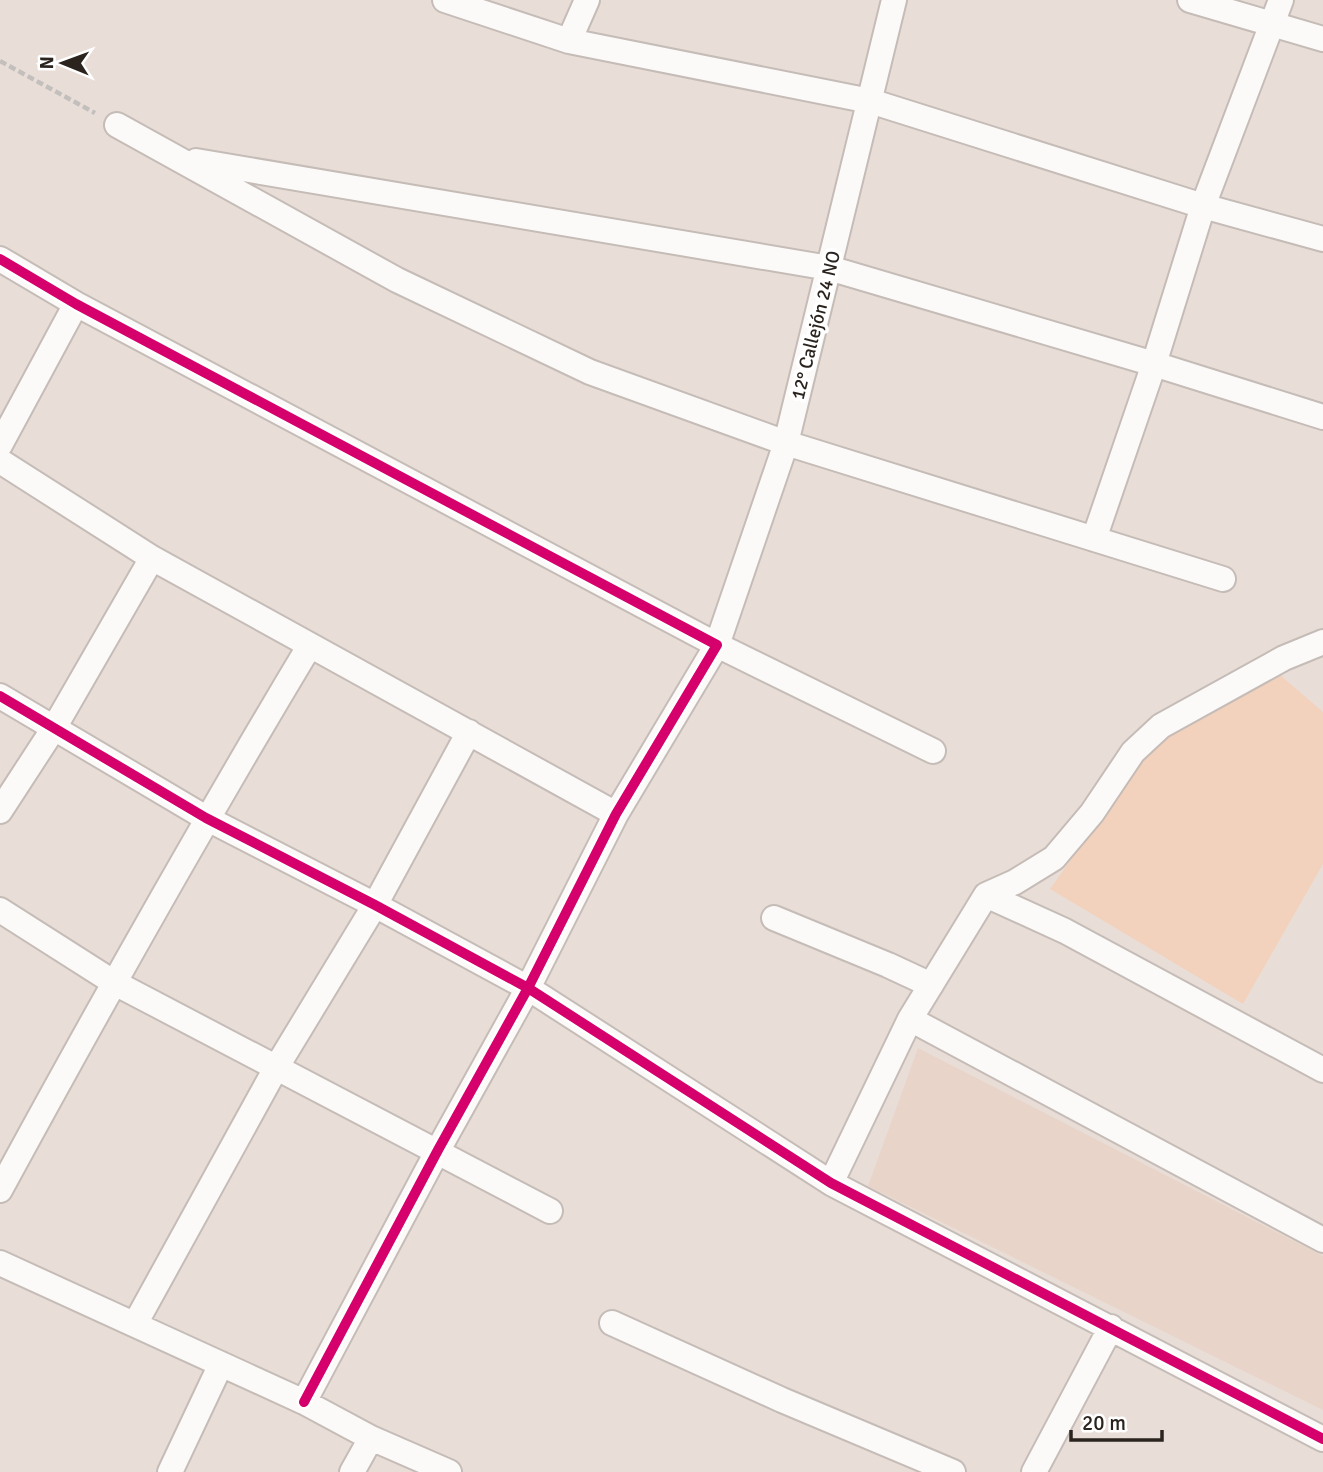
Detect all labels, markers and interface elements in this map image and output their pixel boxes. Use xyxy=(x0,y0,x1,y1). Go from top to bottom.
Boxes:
north arrow xyxy=(28,28,98,98)
text: N xyxy=(35,56,59,70)
street label: 12° Callejón 24 NO xyxy=(786,248,846,402)
scale bar xyxy=(1071,1398,1162,1442)
text: 20 m xyxy=(1082,1410,1126,1436)

